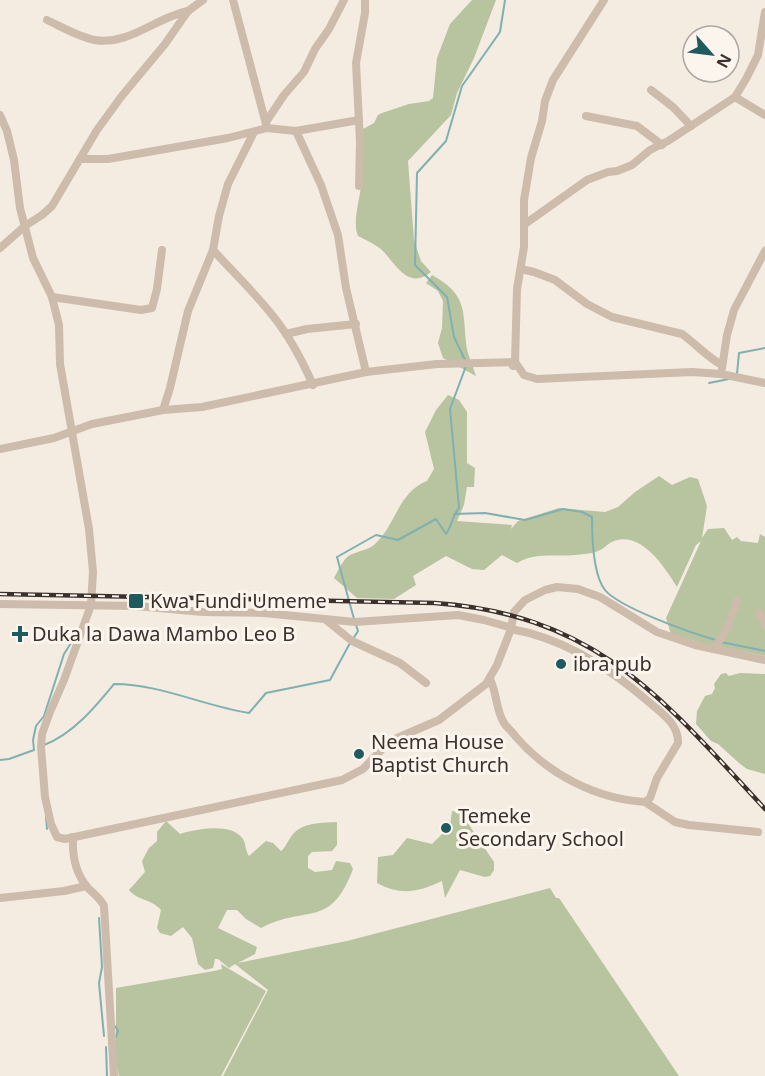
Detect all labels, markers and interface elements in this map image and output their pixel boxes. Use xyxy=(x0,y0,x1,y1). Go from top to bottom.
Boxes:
north arrow xyxy=(681,24,741,84)
text: N xyxy=(711,50,737,72)
place label: Kwa Fundi Umeme xyxy=(150,587,327,614)
marker: Kwa Fundi Umeme xyxy=(127,592,145,610)
place label: Duka la Dawa Mambo Leo B xyxy=(32,620,295,647)
marker: Duka la Dawa Mambo Leo B xyxy=(13,627,27,641)
place label: ibra pub xyxy=(573,650,652,677)
marker: ibra pub xyxy=(554,657,568,671)
place label: Neema House Baptist Church xyxy=(371,728,509,778)
marker: Neema House Baptist Church xyxy=(352,747,366,761)
place label: Temeke Secondary School xyxy=(458,802,624,852)
marker: Temeke Secondary School xyxy=(439,821,453,835)

